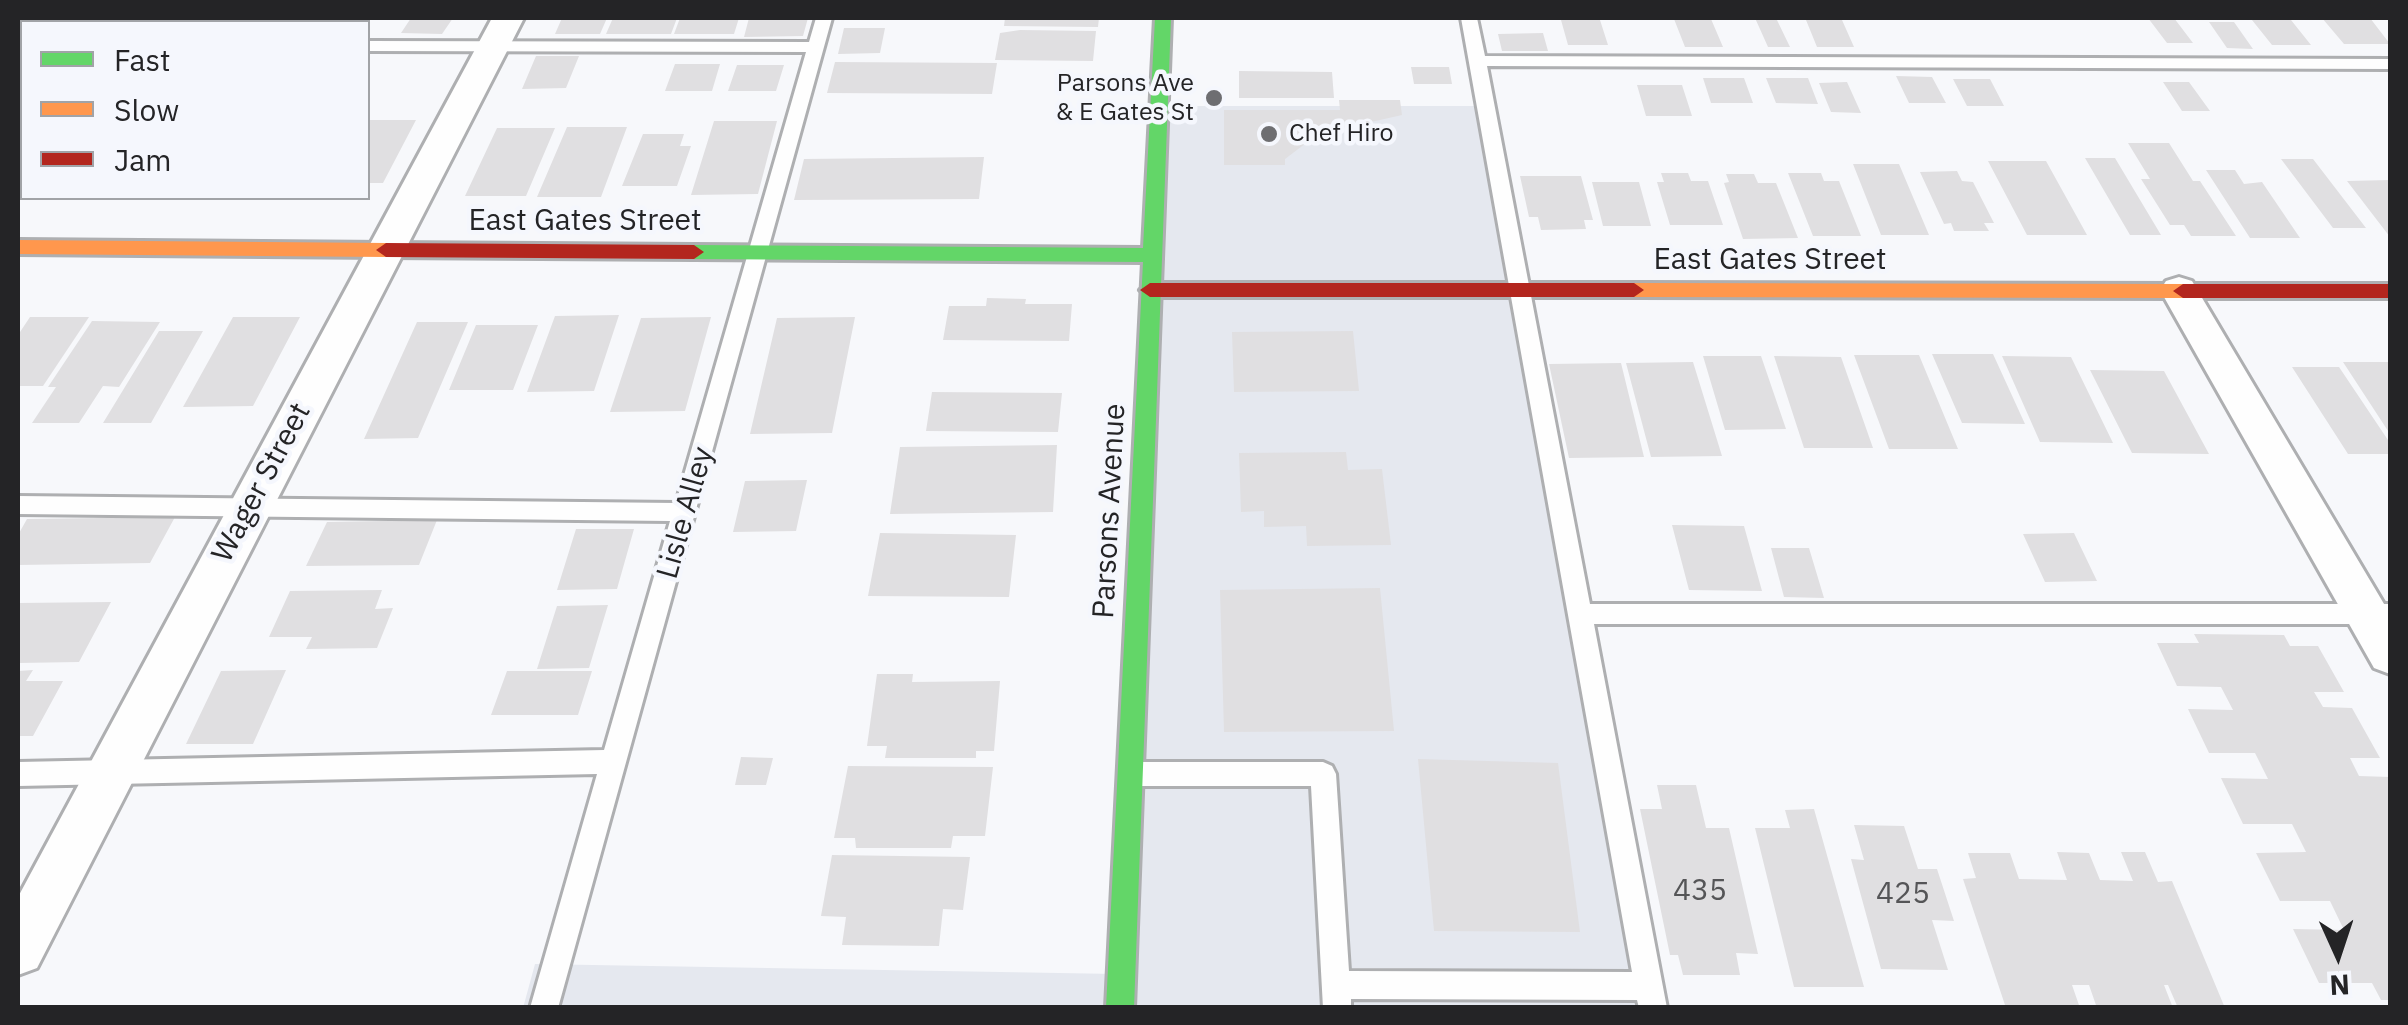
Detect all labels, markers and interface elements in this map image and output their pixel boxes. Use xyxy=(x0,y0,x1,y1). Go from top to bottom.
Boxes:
legend xyxy=(20,20,370,200)
text: Fast xyxy=(114,40,171,79)
place label: Parsons Ave & E Gates St xyxy=(1056,69,1194,128)
marker: Parsons Ave & E Gates St xyxy=(1203,87,1225,109)
text: Slow xyxy=(114,90,179,129)
place label: Chef Hiro xyxy=(1289,119,1393,149)
marker: Chef Hiro xyxy=(1258,123,1280,145)
text: Jam xyxy=(114,140,172,179)
street label: East Gates Street xyxy=(468,203,702,239)
street label: East Gates Street xyxy=(1653,242,1887,278)
street label: Wager Street xyxy=(205,397,319,569)
street label: Parsons Avenue xyxy=(1086,403,1134,619)
street label: Lisle Alley xyxy=(650,443,722,583)
house number: 435 xyxy=(1673,873,1727,909)
house number: 425 xyxy=(1876,876,1930,912)
north arrow xyxy=(2288,905,2388,1005)
text: N xyxy=(2329,966,2351,1004)

